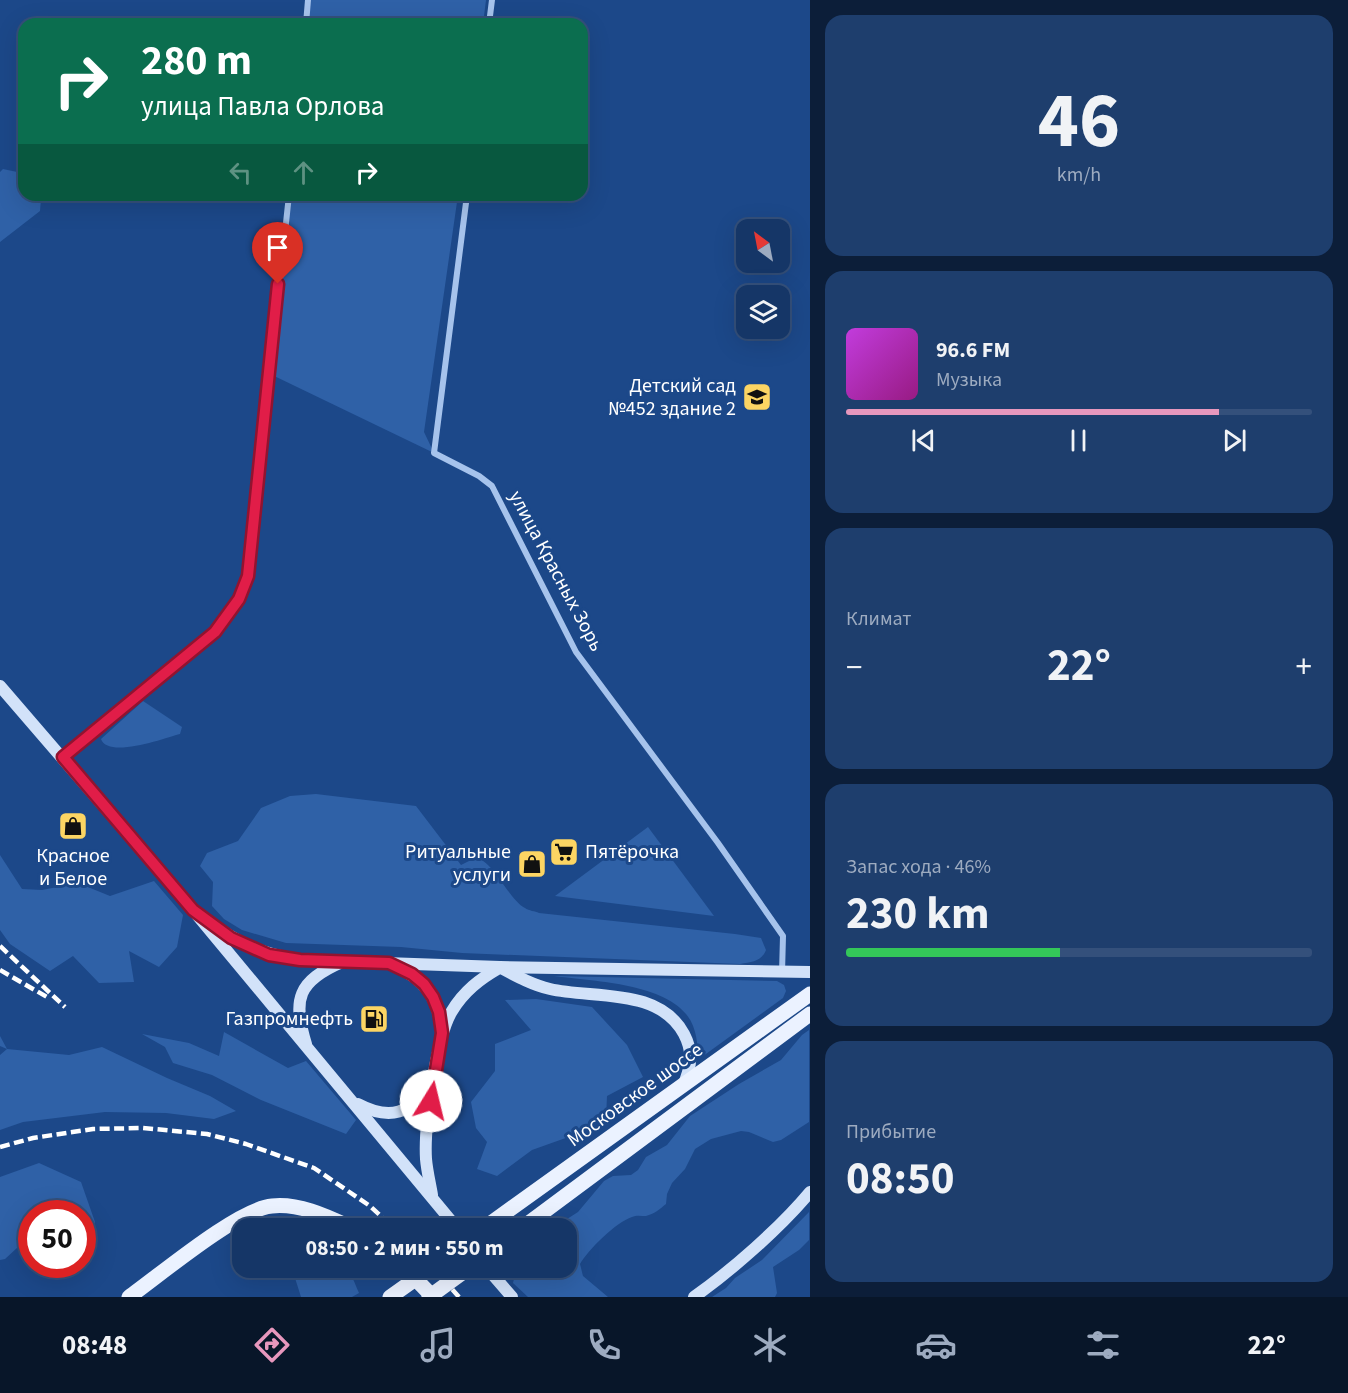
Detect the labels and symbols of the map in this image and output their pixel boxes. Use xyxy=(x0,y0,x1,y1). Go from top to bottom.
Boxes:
north arrow xyxy=(736,219,790,273)
pin xyxy=(252,222,303,284)
place label: Детский сад №452 здание 2 xyxy=(608,372,736,423)
school or university icon: Детский сад №452 здание 2 xyxy=(741,381,773,413)
street label: улица Красных Зорь xyxy=(502,486,610,656)
shop icon: Красное и Белое xyxy=(57,810,89,842)
supermarket icon: Пятёрочка xyxy=(548,836,580,868)
place label: Ритуальные услуги xyxy=(405,838,511,889)
place label: Пятёрочка xyxy=(585,838,679,866)
place label: Красное и Белое xyxy=(36,842,110,893)
shop icon: Ритуальные услуги xyxy=(516,848,548,880)
fuel station icon: Газпромнефть xyxy=(358,1003,390,1035)
place label: Газпромнефть xyxy=(226,1005,353,1033)
street label: Московское шоссе xyxy=(561,1036,709,1154)
position arrow xyxy=(399,1069,463,1133)
speed limit sign: 50 xyxy=(18,1200,96,1278)

